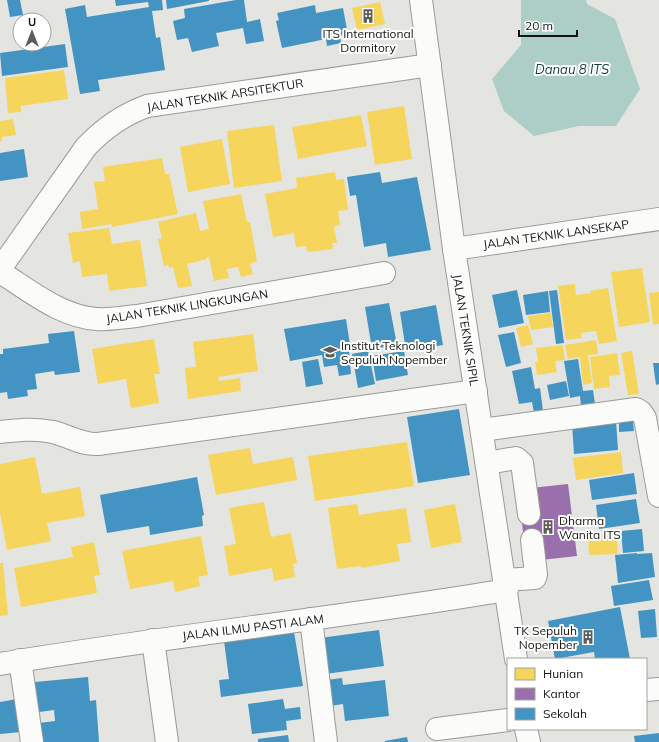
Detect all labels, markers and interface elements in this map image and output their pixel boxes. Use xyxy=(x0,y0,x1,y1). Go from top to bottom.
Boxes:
building icon: ITS International Dormitory xyxy=(360,8,376,24)
north arrow xyxy=(12,12,52,52)
scale bar xyxy=(519,12,577,38)
text: U xyxy=(28,15,36,29)
text: 20 m xyxy=(525,18,553,33)
place label: ITS International Dormitory xyxy=(322,26,414,55)
water label: Danau 8 ITS xyxy=(535,61,610,77)
street label: JALAN TEKNIK ARSITEKTUR xyxy=(146,75,304,115)
street label: JALAN TEKNIK LANSEKAP xyxy=(482,216,630,252)
street label: JALAN TEKNIK SIPIL xyxy=(450,273,482,387)
street label: JALAN TEKNIK LINGKUNGAN xyxy=(105,286,269,326)
place label: Institut Teknologi Sepuluh Nopember xyxy=(341,338,448,367)
school or university icon: Institut Teknologi Sepuluh Nopember xyxy=(322,344,338,360)
place label: Dharma Wanita ITS xyxy=(559,513,621,542)
building icon: Dharma Wanita ITS xyxy=(540,519,556,535)
street label: JALAN ILMU PASTI ALAM xyxy=(181,611,325,643)
place label: TK Sepuluh Nopember xyxy=(514,623,578,652)
building icon: TK Sepuluh Nopember xyxy=(580,629,596,645)
legend xyxy=(507,658,647,730)
text: Hunian xyxy=(543,666,583,681)
text: Kantor xyxy=(543,686,581,701)
text: Sekolah xyxy=(543,706,587,721)

